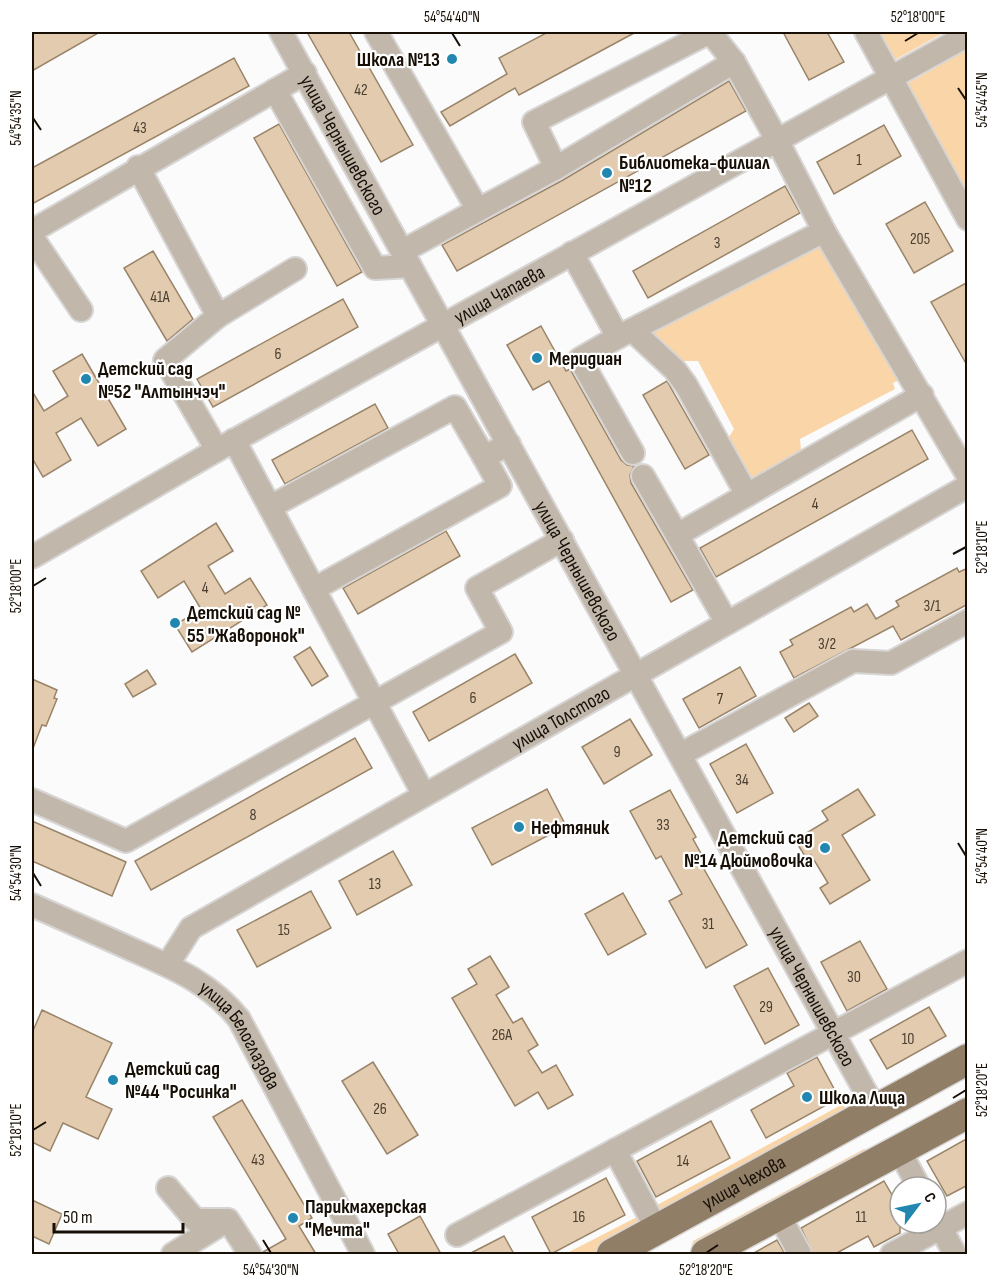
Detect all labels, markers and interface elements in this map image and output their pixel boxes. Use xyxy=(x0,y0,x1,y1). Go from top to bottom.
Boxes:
text: 54°54'40"N xyxy=(424,8,480,27)
text: 52°18'00"E xyxy=(891,8,945,27)
place label: Школа №13 xyxy=(357,48,440,72)
marker: Школа №13 xyxy=(445,52,459,66)
street label: улица Чернышевского xyxy=(294,71,391,220)
text: 54°54'45"N xyxy=(973,72,992,128)
house number: 42 xyxy=(354,81,368,100)
text: 54°54'35"N xyxy=(7,90,26,146)
house number: 43 xyxy=(133,119,147,138)
place label: Библиотека-филиал №12 xyxy=(619,151,770,198)
house number: 1 xyxy=(856,151,862,170)
marker: Библиотека-филиал №12 xyxy=(600,166,614,180)
house number: 205 xyxy=(910,230,930,249)
house number: 3 xyxy=(714,234,720,253)
street label: улица Чапаева xyxy=(450,260,549,330)
house number: 41А xyxy=(150,288,170,307)
house number: 6 xyxy=(274,345,282,364)
place label: Меридиан xyxy=(549,347,622,371)
marker: Меридиан xyxy=(530,351,544,365)
place label: Детский сад №52 "Алтынчэч" xyxy=(98,357,226,404)
marker: Детский сад №52 "Алтынчэч" xyxy=(79,372,93,386)
house number: 4 xyxy=(812,495,819,514)
street label: улица Чернышевского xyxy=(529,497,625,645)
text: 52°18'10"E xyxy=(973,520,992,574)
text: 52°18'00"E xyxy=(7,559,26,613)
house number: 4 xyxy=(202,579,209,598)
house number: 3/1 xyxy=(924,597,941,616)
place label: Детский сад № 55 "Жаворонок" xyxy=(187,601,305,648)
marker: Детский сад № 55 "Жаворонок" xyxy=(168,616,182,630)
house number: 3/2 xyxy=(818,635,836,654)
street label: улица Толстого xyxy=(508,681,615,756)
house number: 6 xyxy=(469,689,477,708)
house number: 7 xyxy=(717,690,724,709)
house number: 9 xyxy=(613,743,621,762)
house number: 34 xyxy=(735,771,749,790)
house number: 8 xyxy=(249,806,257,825)
place label: Нефтяник xyxy=(531,816,610,840)
house number: 33 xyxy=(656,816,670,835)
marker: Нефтяник xyxy=(512,820,526,834)
place label: Детский сад №14 Дюймовочка xyxy=(684,826,813,873)
text: 54°54'40"N xyxy=(973,828,992,884)
marker: Детский сад №14 Дюймовочка xyxy=(818,841,832,855)
text: 54°54'30"N xyxy=(7,845,26,901)
house number: 13 xyxy=(369,875,381,894)
house number: 31 xyxy=(702,915,715,934)
house number: 15 xyxy=(278,921,290,940)
street label: улица Чернышевского xyxy=(764,922,860,1071)
house number: 30 xyxy=(847,968,861,987)
street label: улица Белоглазова xyxy=(194,976,285,1094)
house number: 29 xyxy=(759,998,773,1017)
house number: 26А xyxy=(492,1026,512,1045)
house number: 10 xyxy=(902,1030,914,1049)
place label: Детский сад №44 "Росинка" xyxy=(125,1057,237,1104)
text: 52°18'20"E xyxy=(973,1063,992,1117)
marker: Детский сад №44 "Росинка" xyxy=(106,1073,120,1087)
place label: Школа Лица xyxy=(819,1086,905,1110)
marker: Школа Лица xyxy=(800,1090,814,1104)
house number: 26 xyxy=(373,1100,387,1119)
text: 52°18'10"E xyxy=(7,1103,26,1157)
street label: улица Чехова xyxy=(698,1150,790,1215)
house number: 43 xyxy=(251,1151,265,1170)
house number: 14 xyxy=(677,1152,689,1171)
north arrow xyxy=(888,1175,948,1235)
text: С xyxy=(919,1189,940,1206)
place label: Парикмахерская "Мечта" xyxy=(305,1195,427,1242)
scale bar xyxy=(54,1196,183,1234)
text: 50 m xyxy=(63,1207,93,1228)
house number: 16 xyxy=(573,1208,585,1227)
house number: 11 xyxy=(855,1208,867,1227)
marker: Парикмахерская "Мечта" xyxy=(286,1211,300,1225)
text: 54°54'30"N xyxy=(243,1261,299,1280)
text: 52°18'20"E xyxy=(679,1261,733,1280)

